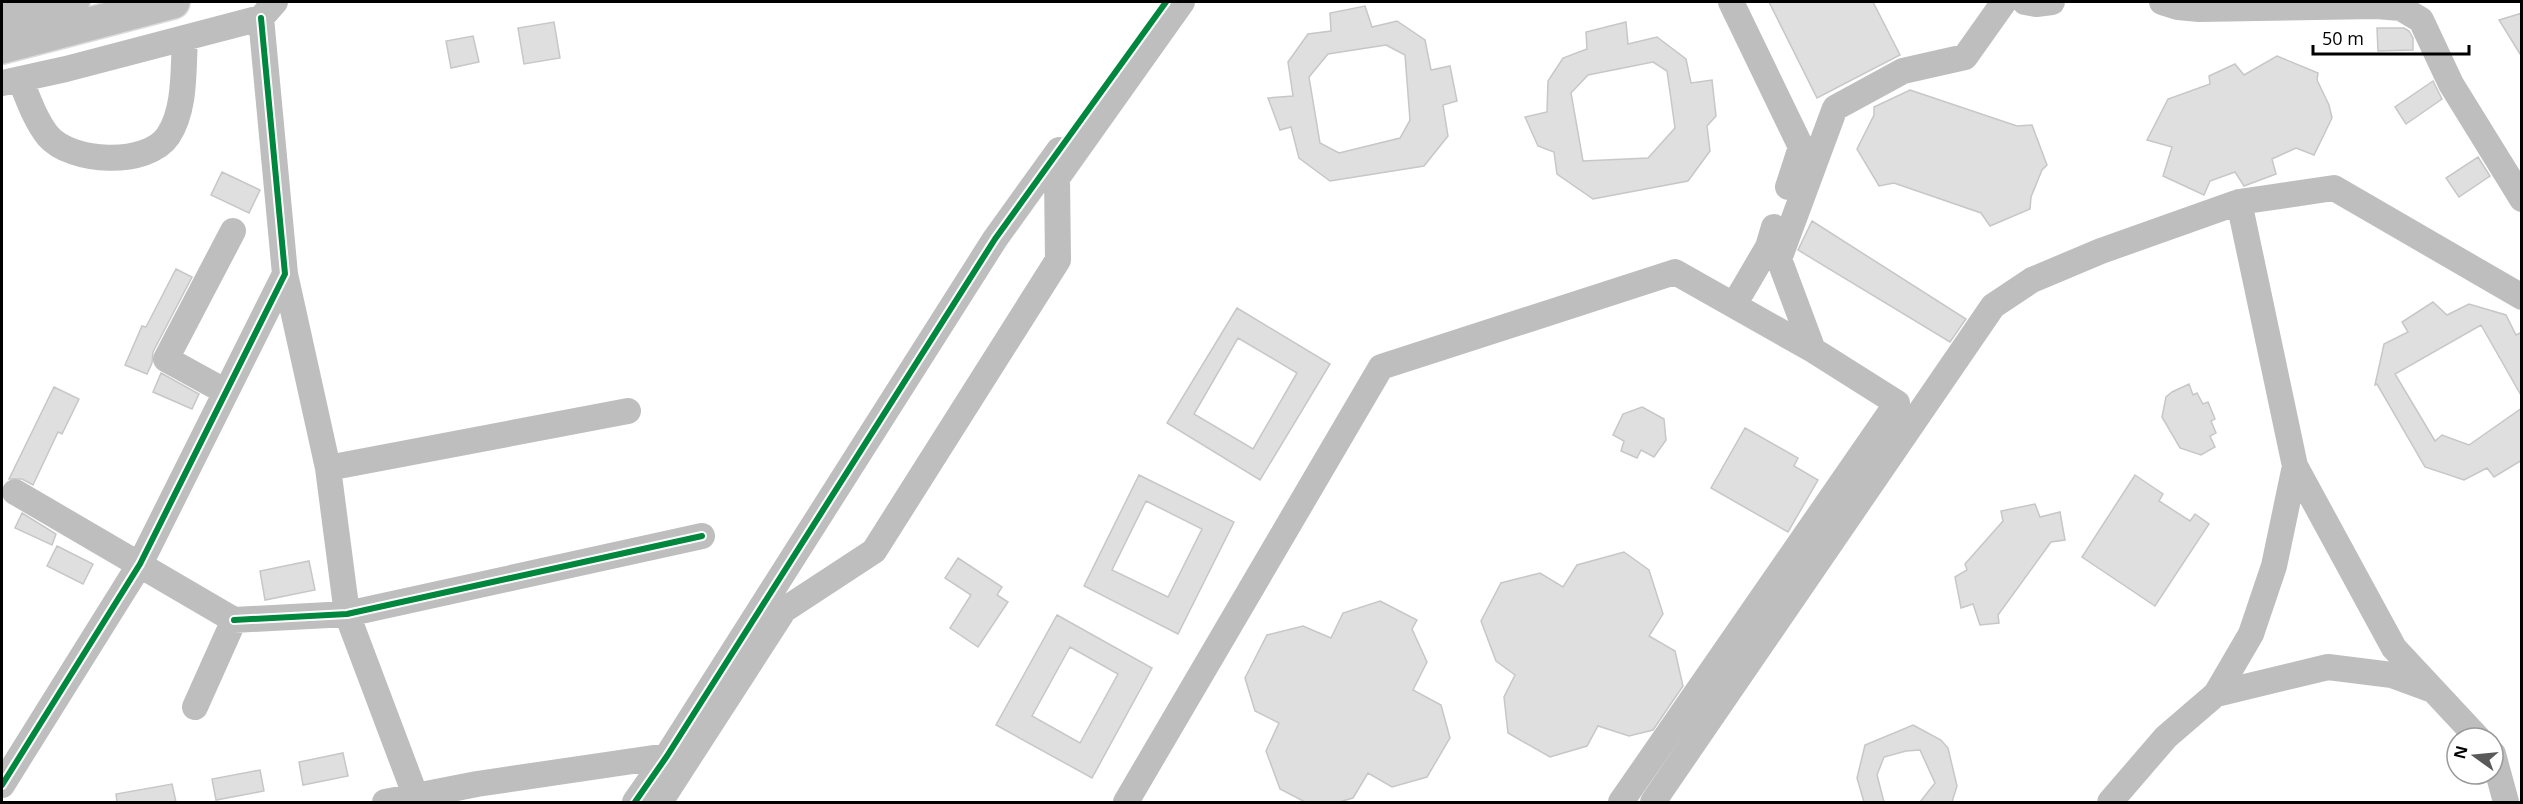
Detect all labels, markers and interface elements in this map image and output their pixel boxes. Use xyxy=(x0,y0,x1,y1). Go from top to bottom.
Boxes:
scale bar xyxy=(2313,18,2469,56)
text: 50 m xyxy=(2322,26,2364,50)
north arrow xyxy=(2445,726,2505,786)
text: N xyxy=(2448,743,2473,761)

